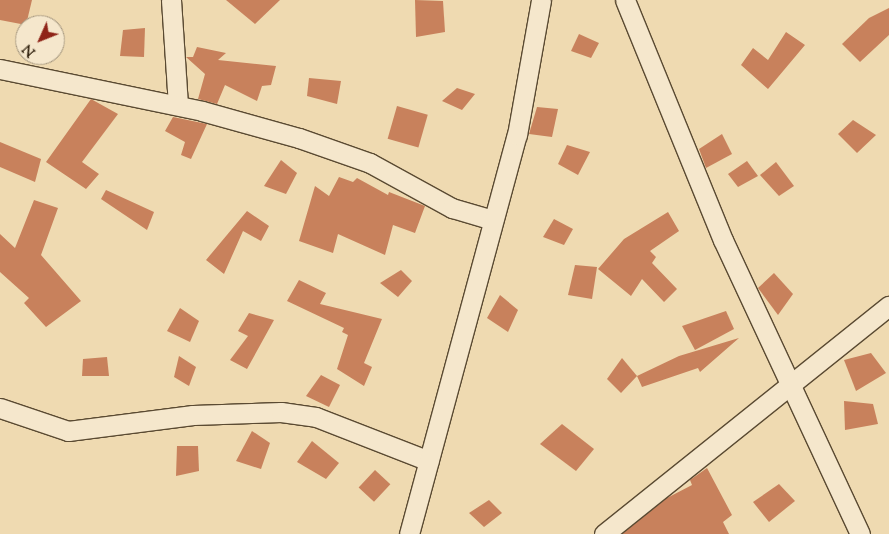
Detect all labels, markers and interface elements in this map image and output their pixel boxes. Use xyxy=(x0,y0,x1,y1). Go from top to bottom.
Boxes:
north arrow xyxy=(15,15,65,65)
text: N xyxy=(19,39,41,61)

